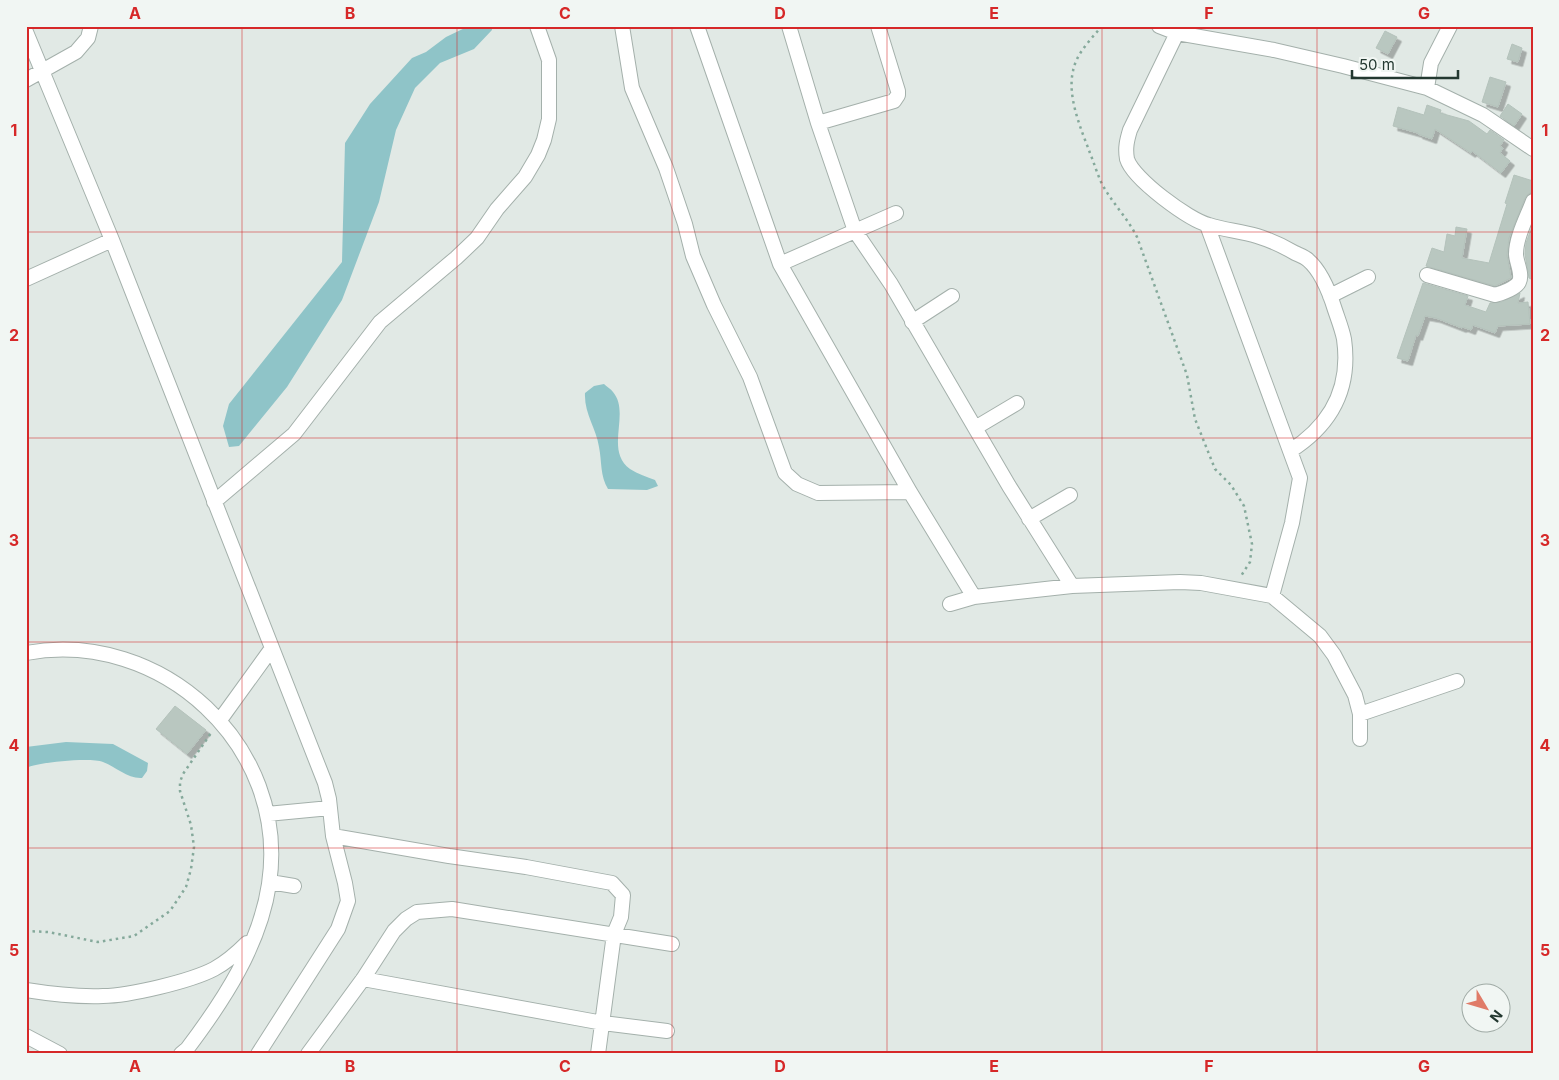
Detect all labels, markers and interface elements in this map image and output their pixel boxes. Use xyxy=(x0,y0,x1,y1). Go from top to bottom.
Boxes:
text: A xyxy=(129,3,141,23)
text: B xyxy=(345,3,355,23)
text: C xyxy=(559,3,571,23)
text: D xyxy=(774,3,786,23)
text: E xyxy=(989,3,999,23)
text: F xyxy=(1204,3,1214,23)
text: G xyxy=(1418,3,1430,23)
scale bar xyxy=(1352,48,1458,80)
text: 50 m xyxy=(1359,55,1395,74)
text: 1 xyxy=(11,120,17,140)
text: 1 xyxy=(1542,120,1548,140)
text: 2 xyxy=(9,325,19,345)
text: 2 xyxy=(1540,325,1550,345)
text: 3 xyxy=(9,530,19,550)
text: 3 xyxy=(1540,530,1550,550)
text: 4 xyxy=(9,735,20,755)
text: 4 xyxy=(1540,735,1551,755)
text: 5 xyxy=(9,940,19,960)
text: 5 xyxy=(1540,940,1550,960)
north arrow xyxy=(1462,982,1512,1032)
text: N xyxy=(1487,1007,1507,1026)
text: A xyxy=(129,1056,141,1076)
text: B xyxy=(345,1056,355,1076)
text: C xyxy=(559,1056,571,1076)
text: D xyxy=(774,1056,786,1076)
text: E xyxy=(989,1056,999,1076)
text: F xyxy=(1204,1056,1214,1076)
text: G xyxy=(1418,1056,1430,1076)

